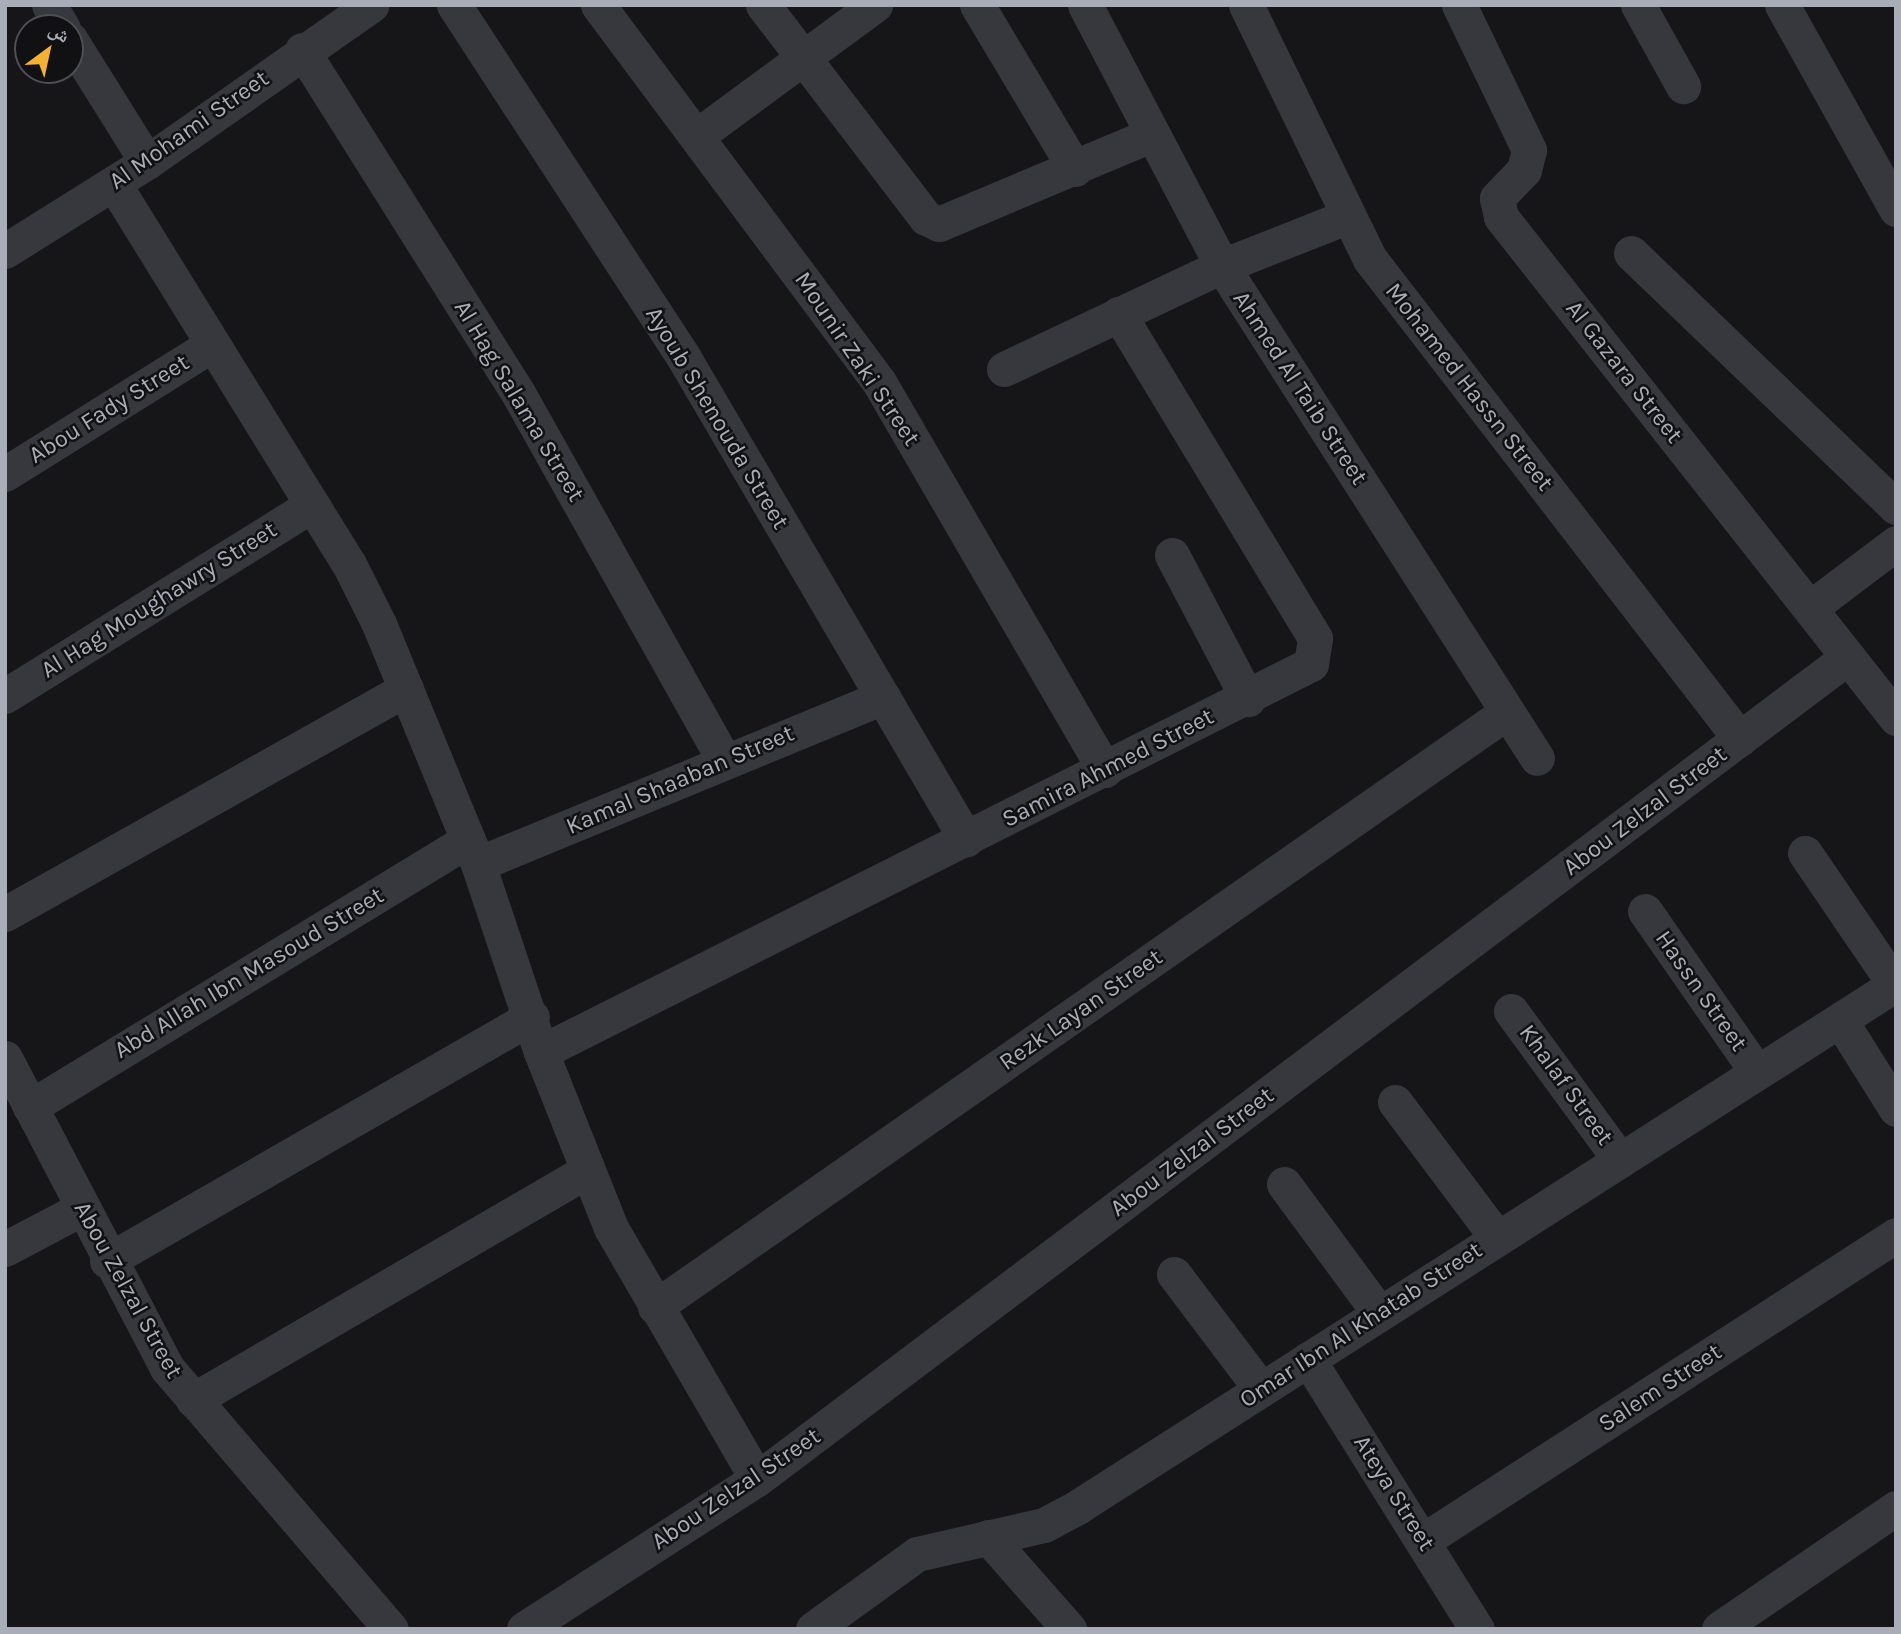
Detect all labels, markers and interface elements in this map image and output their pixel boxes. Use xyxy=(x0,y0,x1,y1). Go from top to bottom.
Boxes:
north arrow xyxy=(14,14,84,84)
text: ش xyxy=(45,18,74,48)
street label: Al Mohami Street xyxy=(104,64,274,196)
street label: Mounir Zaki Street xyxy=(788,267,926,451)
street label: Mohamed Hassn Street xyxy=(1379,277,1559,497)
street label: Ahmed Al Taib Street xyxy=(1227,286,1373,490)
street label: Al Hag Salama Street xyxy=(448,295,590,507)
street label: Al Gazara Street xyxy=(1559,295,1689,449)
street label: Ayoub Shenouda Street xyxy=(639,302,795,534)
street label: Abou Fady Street xyxy=(24,348,194,470)
street label: Al Hag Moughawry Street xyxy=(36,516,282,684)
street label: Samira Ahmed Street xyxy=(997,702,1219,834)
street label: Kamal Shaaban Street xyxy=(562,719,798,841)
street label: Abou Zelzal Street xyxy=(1557,740,1733,882)
street label: Abd Allah Ibn Masoud Street xyxy=(109,881,389,1065)
street label: Hassn Street xyxy=(1649,925,1753,1057)
street label: Rezk Layan Street xyxy=(994,943,1168,1077)
street label: Khalaf Street xyxy=(1513,1019,1619,1151)
street label: Abou Zelzal Street xyxy=(1104,1081,1280,1223)
street label: Abou Zelzal Street xyxy=(68,1197,188,1383)
street label: Omar Ibn Al Khatab Street xyxy=(1234,1236,1488,1414)
street label: Salem Street xyxy=(1593,1338,1727,1438)
street label: Abou Zelzal Street xyxy=(646,1422,826,1556)
street label: Ateya Street xyxy=(1347,1430,1441,1556)

